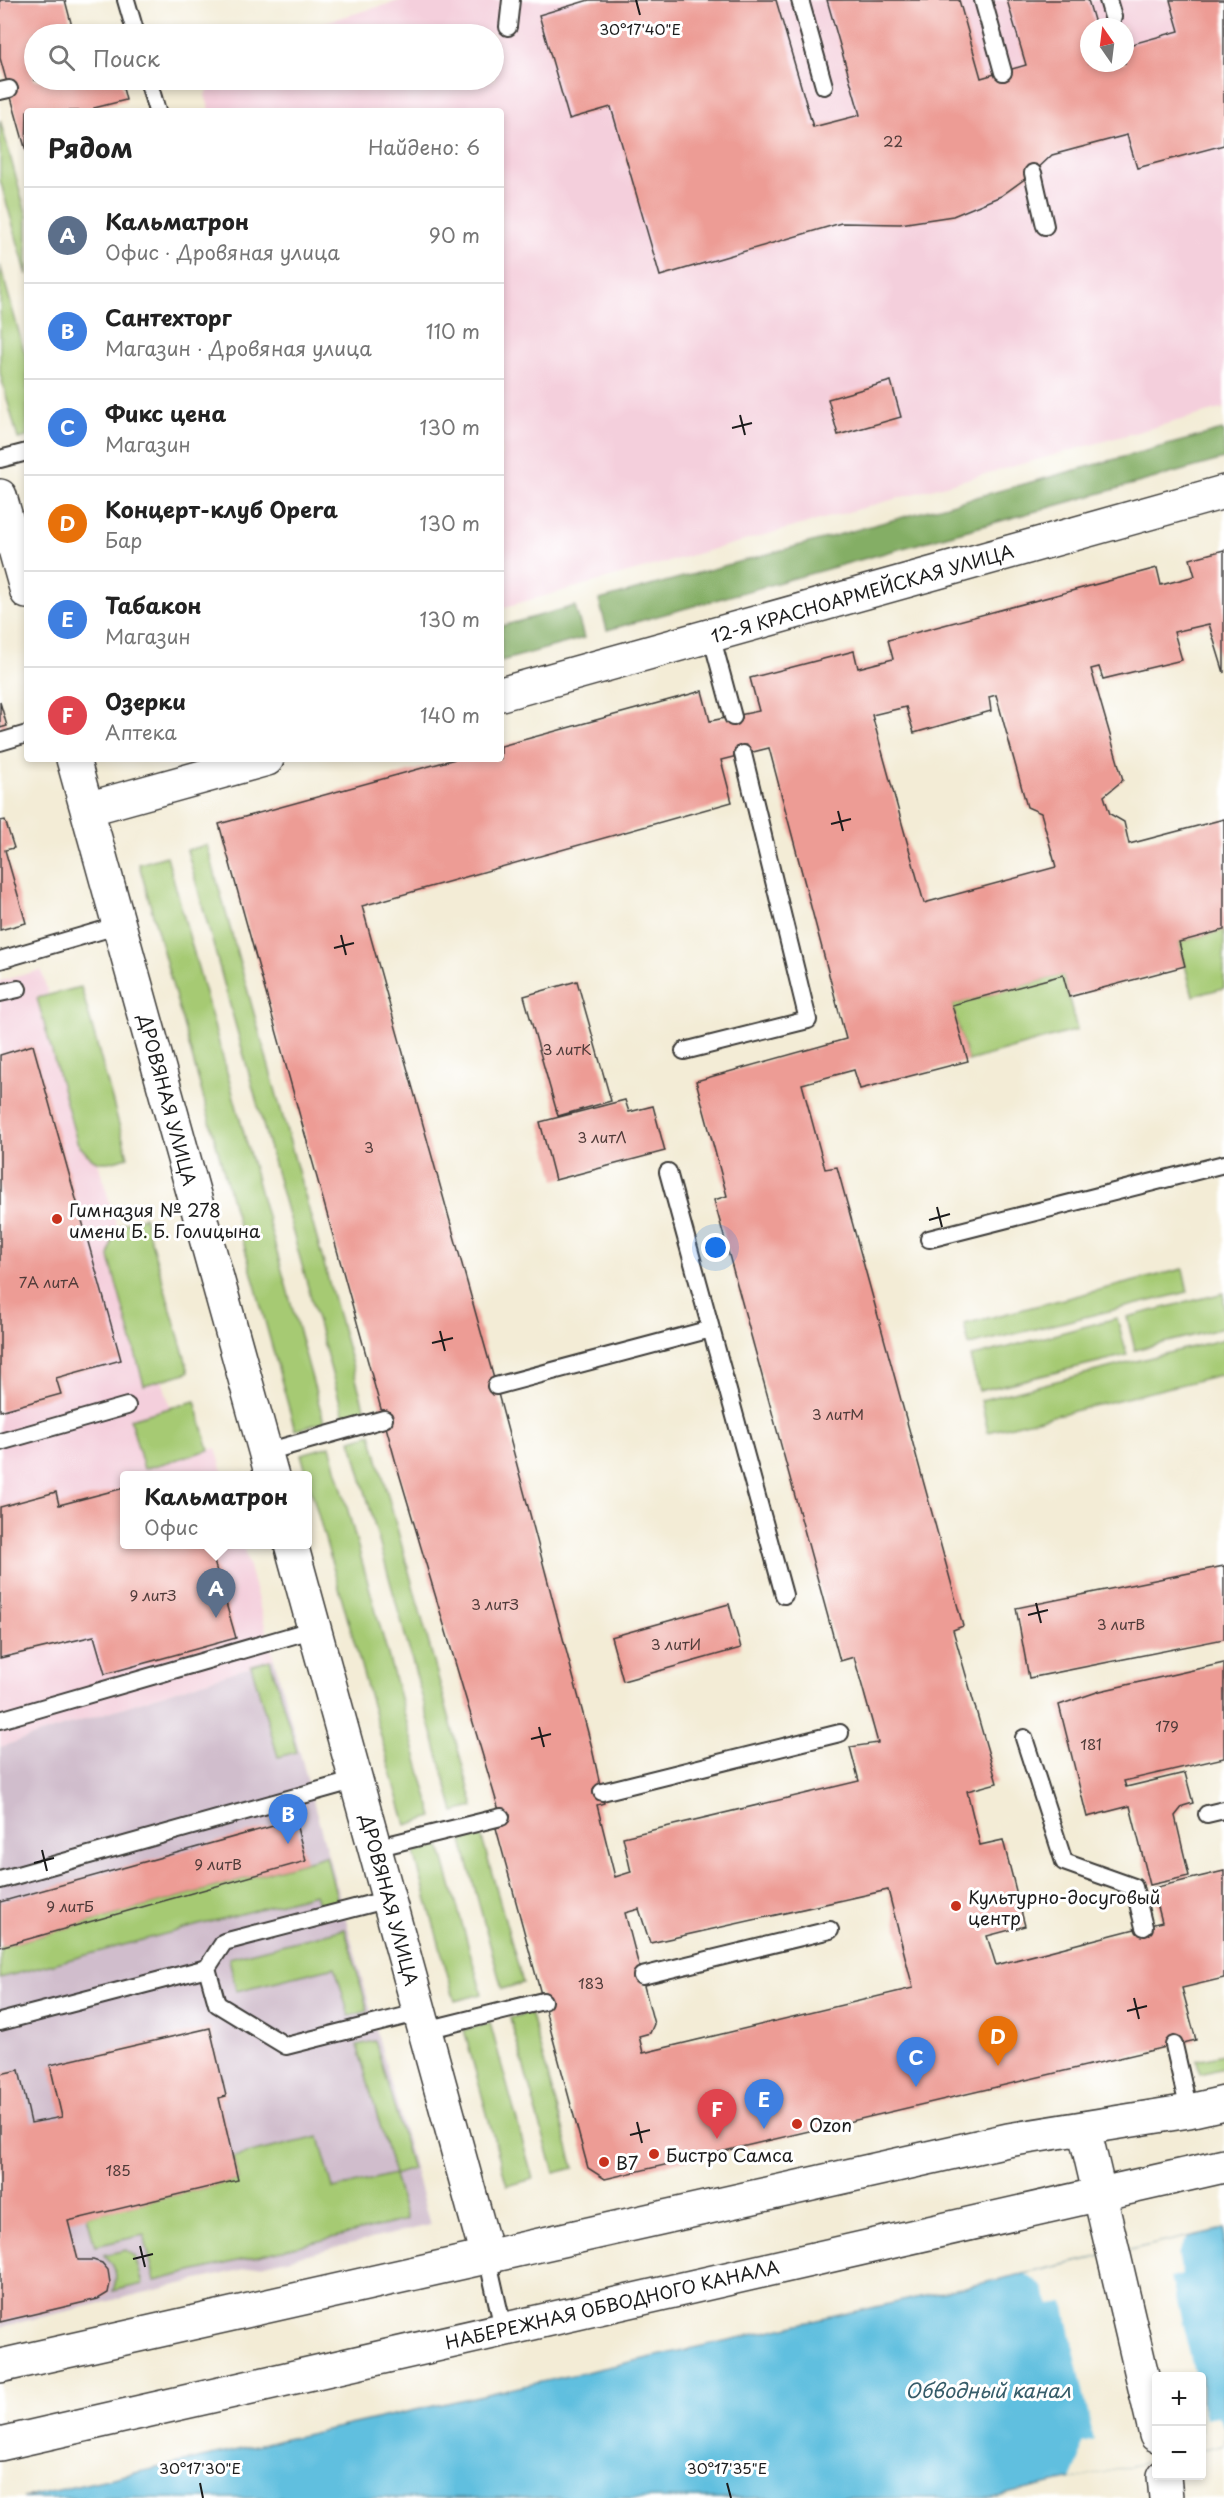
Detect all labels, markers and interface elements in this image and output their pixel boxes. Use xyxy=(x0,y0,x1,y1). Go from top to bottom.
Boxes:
text: 30°17'40"E xyxy=(599,17,681,40)
north arrow xyxy=(1080,18,1134,72)
search box xyxy=(24,24,504,90)
icon: search xyxy=(45,41,78,74)
text: Поиск xyxy=(93,41,160,74)
text: Рядом xyxy=(48,128,133,167)
house number: 22 xyxy=(883,129,903,152)
text: Найдено: 6 xyxy=(368,132,480,162)
text: Кальматрон xyxy=(105,204,249,237)
text: A xyxy=(60,220,75,250)
text: 90 m xyxy=(429,220,480,250)
text: Офис · Дровяная улица xyxy=(105,237,340,267)
text: Сантехторг xyxy=(105,300,232,333)
text: B xyxy=(61,316,74,346)
text: 110 m xyxy=(426,316,480,346)
text: Магазин · Дровяная улица xyxy=(105,333,372,363)
text: Фикс цена xyxy=(105,396,226,429)
text: C xyxy=(60,412,75,442)
text: 130 m xyxy=(420,412,480,442)
text: Магазин xyxy=(105,429,191,459)
text: Концерт-клуб Opera xyxy=(105,492,338,525)
text: D xyxy=(60,508,75,538)
text: 130 m xyxy=(420,508,480,538)
text: Бар xyxy=(105,525,142,555)
street label: 12-Я КРАСНОАРМЕЙСКАЯ УЛИЦА xyxy=(707,537,1017,649)
text: Табакон xyxy=(105,588,202,621)
text: E xyxy=(61,604,74,634)
text: 130 m xyxy=(420,604,480,634)
text: Магазин xyxy=(105,621,191,651)
text: Озерки xyxy=(105,684,186,717)
text: F xyxy=(62,700,73,730)
text: 140 m xyxy=(420,700,480,730)
text: Аптека xyxy=(105,717,177,747)
street label: ДРОВЯНАЯ УЛИЦА xyxy=(132,1010,204,1189)
house number: 3 литК xyxy=(543,1037,591,1060)
house number: 3 литЛ xyxy=(577,1125,627,1148)
house number: 3 xyxy=(364,1135,374,1158)
place label: Гимназия № 278 имени Б. Б. Голицына xyxy=(69,1196,261,1244)
marker: Гимназия № 278 имени Б. Б. Голицына xyxy=(50,1212,64,1226)
your location xyxy=(701,1233,730,1262)
house number: 7А литА xyxy=(19,1270,79,1293)
house number: 3 литМ xyxy=(812,1402,864,1425)
popup xyxy=(120,1471,312,1549)
text: Кальматрон xyxy=(144,1479,288,1512)
text: Офис xyxy=(144,1512,198,1542)
pin: A xyxy=(196,1568,236,1618)
house number: 9 литЗ xyxy=(129,1583,177,1606)
house number: 3 литЗ xyxy=(471,1592,519,1615)
house number: 3 литВ xyxy=(1097,1612,1145,1635)
house number: 3 литИ xyxy=(651,1632,701,1655)
house number: 179 xyxy=(1155,1714,1179,1737)
house number: 181 xyxy=(1080,1732,1102,1755)
pin: B xyxy=(268,1794,308,1844)
street label: ДРОВЯНАЯ УЛИЦА xyxy=(354,1810,426,1989)
house number: 9 литВ xyxy=(194,1852,242,1875)
place label: Культурно-досуговый центр xyxy=(968,1883,1160,1931)
house number: 9 литБ xyxy=(46,1894,94,1917)
marker: Культурно-досуговый центр xyxy=(949,1899,963,1913)
house number: 183 xyxy=(578,1971,604,1994)
pin: D xyxy=(978,2016,1018,2066)
pin: C xyxy=(896,2038,936,2087)
pin: E xyxy=(744,2080,783,2129)
pin: F xyxy=(698,2090,736,2139)
place label: Ozon xyxy=(809,2111,852,2138)
marker: Ozon xyxy=(790,2117,804,2131)
place label: Бистро Самса xyxy=(666,2141,794,2168)
marker: Бистро Самса xyxy=(647,2147,661,2161)
place label: В7 xyxy=(616,2149,638,2176)
marker: В7 xyxy=(597,2155,611,2169)
house number: 185 xyxy=(105,2158,131,2181)
street label: НАБЕРЕЖНАЯ ОБВОДНОГО КАНАЛА xyxy=(442,2252,782,2356)
map controls xyxy=(1152,2372,1206,2480)
button: + xyxy=(1152,2372,1206,2426)
water label: Обводный канал xyxy=(905,2375,1071,2405)
button: − xyxy=(1152,2426,1206,2480)
text: 30°17'30"E xyxy=(159,2456,241,2479)
text: 30°17'35"E xyxy=(687,2456,767,2479)

